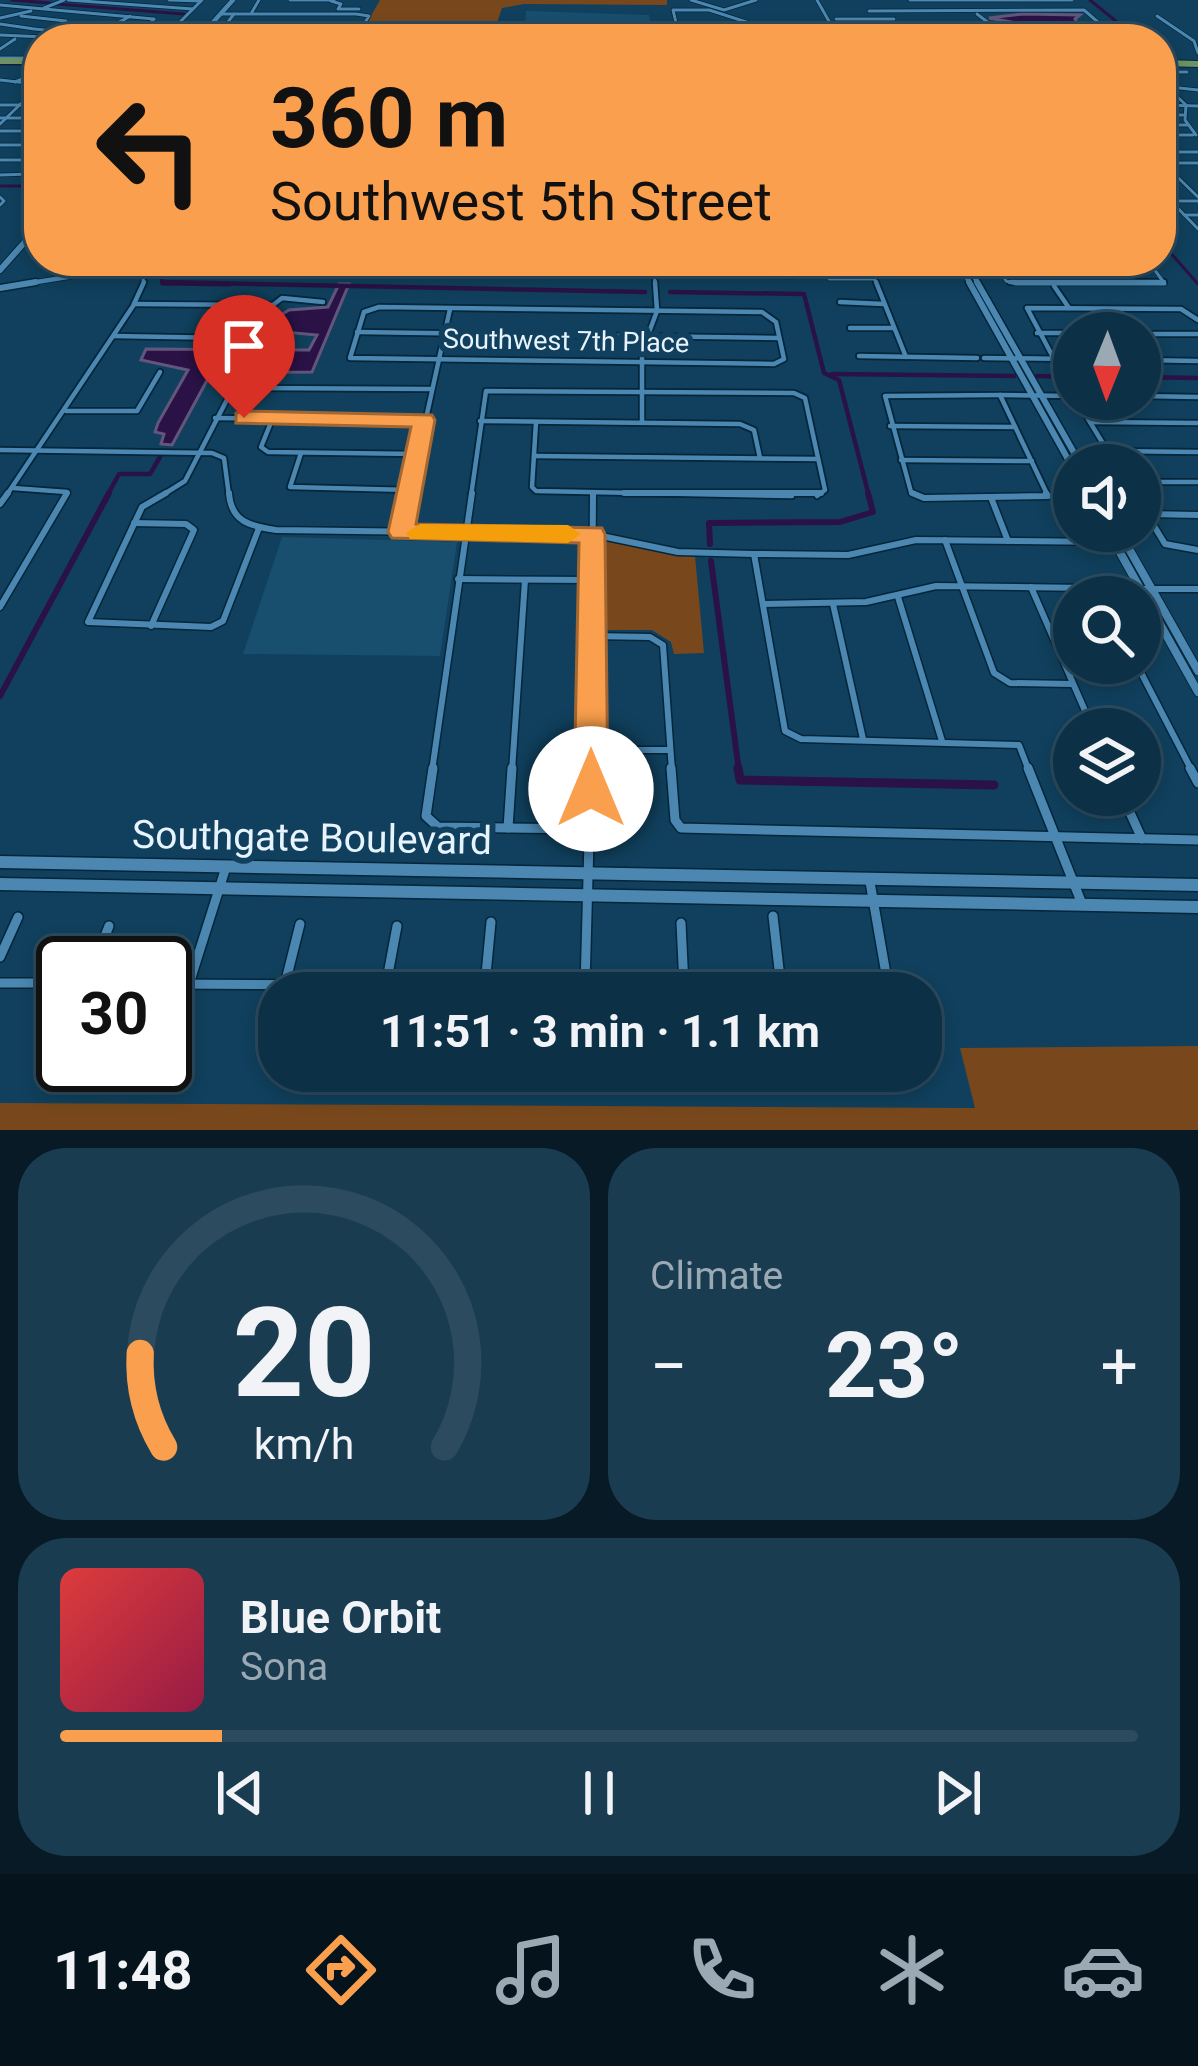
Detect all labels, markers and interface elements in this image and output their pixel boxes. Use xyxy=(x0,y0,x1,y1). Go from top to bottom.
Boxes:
text: 360 m xyxy=(270,69,508,168)
icon: left xyxy=(72,72,228,228)
text: Southwest 5th Street xyxy=(270,170,772,233)
pin xyxy=(193,295,295,418)
north arrow xyxy=(1053,312,1161,420)
map controls xyxy=(1053,312,1161,816)
icon: arrive xyxy=(211,313,277,379)
street label: Southwest 7th Place xyxy=(443,323,689,359)
button: sound xyxy=(1053,444,1161,552)
button: search xyxy=(1053,576,1161,684)
button: layers xyxy=(1053,708,1161,816)
position arrow xyxy=(528,726,654,852)
street label: Southgate Boulevard xyxy=(132,812,492,864)
speed limit sign: 30 xyxy=(36,936,192,1092)
text: 11:51 · 3 min · 1.1 km xyxy=(380,1005,820,1058)
text: Climate xyxy=(650,1253,783,1299)
text: 20 xyxy=(232,1280,376,1426)
text: 23° xyxy=(825,1314,963,1419)
text: − xyxy=(650,1328,688,1405)
text: + xyxy=(1101,1328,1138,1405)
text: km/h xyxy=(254,1419,354,1469)
text: Blue Orbit xyxy=(240,1591,441,1644)
text: Sona xyxy=(240,1644,328,1690)
icon: previous xyxy=(207,1760,273,1826)
icon: pause xyxy=(566,1760,632,1826)
icon: next xyxy=(925,1760,991,1826)
icon: directions xyxy=(299,1928,383,2012)
icon: music xyxy=(489,1928,573,2012)
icon: phone xyxy=(680,1928,764,2012)
icon: climate xyxy=(870,1928,954,2012)
icon: car xyxy=(1061,1928,1145,2012)
text: 11:48 xyxy=(53,1939,192,2002)

